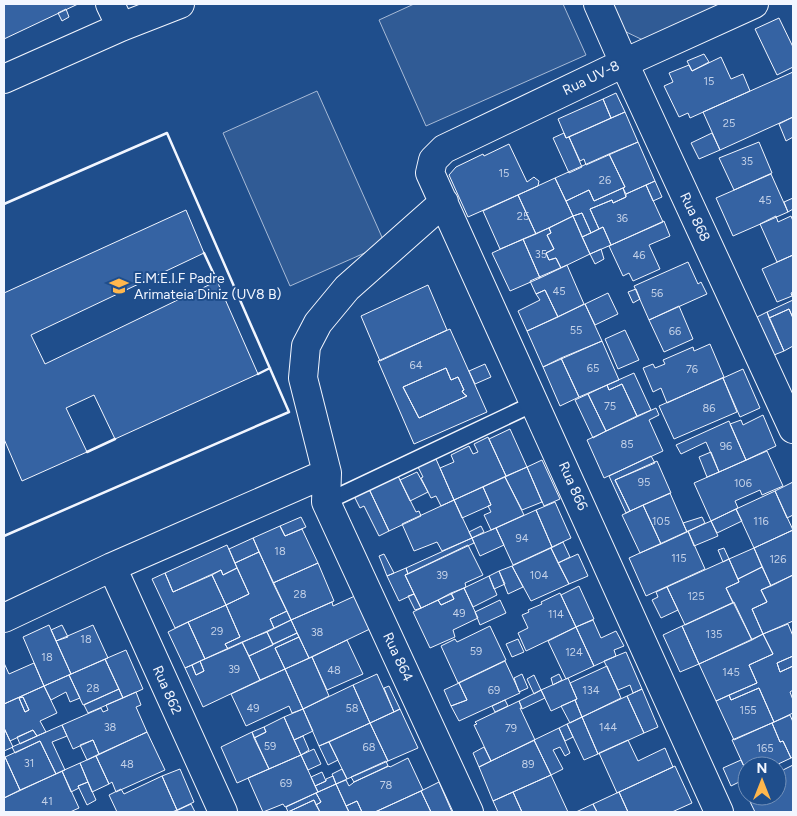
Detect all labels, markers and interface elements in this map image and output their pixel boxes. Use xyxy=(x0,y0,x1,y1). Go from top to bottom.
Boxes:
street label: Rua UV-8 xyxy=(560,57,622,99)
house number: 15 xyxy=(704,75,714,88)
house number: 25 xyxy=(723,117,735,130)
house number: 35 xyxy=(741,155,753,168)
house number: 15 xyxy=(499,167,509,180)
house number: 26 xyxy=(599,174,611,187)
street label: Rua 868 xyxy=(676,190,714,244)
house number: 45 xyxy=(758,194,772,207)
house number: 25 xyxy=(517,210,529,223)
house number: 36 xyxy=(616,212,628,225)
house number: 35 xyxy=(535,248,547,261)
house number: 46 xyxy=(632,249,646,262)
place label: E.M.E.I.F Padre Arimateia Diniz (UV8 B) xyxy=(134,270,282,303)
school or university icon: E.M.E.I.F Padre Arimateia Diniz (UV8 B) xyxy=(108,275,130,297)
house number: 45 xyxy=(552,285,566,298)
house number: 56 xyxy=(651,287,663,300)
house number: 55 xyxy=(570,324,582,337)
house number: 66 xyxy=(669,325,681,338)
house number: 64 xyxy=(409,359,423,372)
house number: 65 xyxy=(587,362,599,375)
house number: 76 xyxy=(686,363,698,376)
house number: 75 xyxy=(604,400,616,413)
house number: 86 xyxy=(703,402,715,415)
house number: 85 xyxy=(620,438,634,451)
house number: 96 xyxy=(720,440,732,453)
street label: Rua 866 xyxy=(555,459,591,513)
house number: 95 xyxy=(638,476,650,489)
house number: 106 xyxy=(734,477,752,490)
house number: 105 xyxy=(652,515,670,528)
house number: 116 xyxy=(753,515,769,528)
house number: 94 xyxy=(515,532,529,545)
house number: 18 xyxy=(274,545,286,558)
house number: 115 xyxy=(671,552,687,565)
house number: 126 xyxy=(770,553,786,566)
house number: 39 xyxy=(436,569,448,582)
house number: 104 xyxy=(530,569,548,582)
house number: 28 xyxy=(294,588,307,601)
house number: 125 xyxy=(687,590,705,603)
house number: 49 xyxy=(452,607,466,620)
house number: 114 xyxy=(548,608,564,621)
house number: 29 xyxy=(211,625,223,638)
house number: 38 xyxy=(311,626,324,639)
house number: 135 xyxy=(706,628,722,641)
street label: Rua 864 xyxy=(379,630,417,685)
house number: 18 xyxy=(80,633,92,646)
house number: 59 xyxy=(470,645,482,658)
house number: 124 xyxy=(565,646,583,659)
house number: 18 xyxy=(41,651,53,664)
street label: Rua 862 xyxy=(149,663,185,717)
house number: 39 xyxy=(228,663,240,676)
house number: 48 xyxy=(327,664,341,677)
house number: 145 xyxy=(722,666,740,679)
house number: 28 xyxy=(87,682,100,695)
house number: 69 xyxy=(488,684,500,697)
house number: 134 xyxy=(582,684,600,697)
house number: 49 xyxy=(246,702,260,715)
house number: 58 xyxy=(345,702,359,715)
house number: 155 xyxy=(739,704,757,717)
house number: 38 xyxy=(104,721,117,734)
house number: 144 xyxy=(599,721,617,734)
house number: 79 xyxy=(505,722,517,735)
house number: 59 xyxy=(264,740,276,753)
house number: 68 xyxy=(363,741,376,754)
house number: 165 xyxy=(756,742,774,755)
north arrow xyxy=(737,756,787,806)
house number: 31 xyxy=(24,757,34,770)
house number: 48 xyxy=(120,758,134,771)
house number: 89 xyxy=(522,758,534,771)
text: N xyxy=(757,760,767,777)
house number: 69 xyxy=(280,777,292,790)
house number: 78 xyxy=(380,779,393,792)
house number: 41 xyxy=(41,795,53,808)

